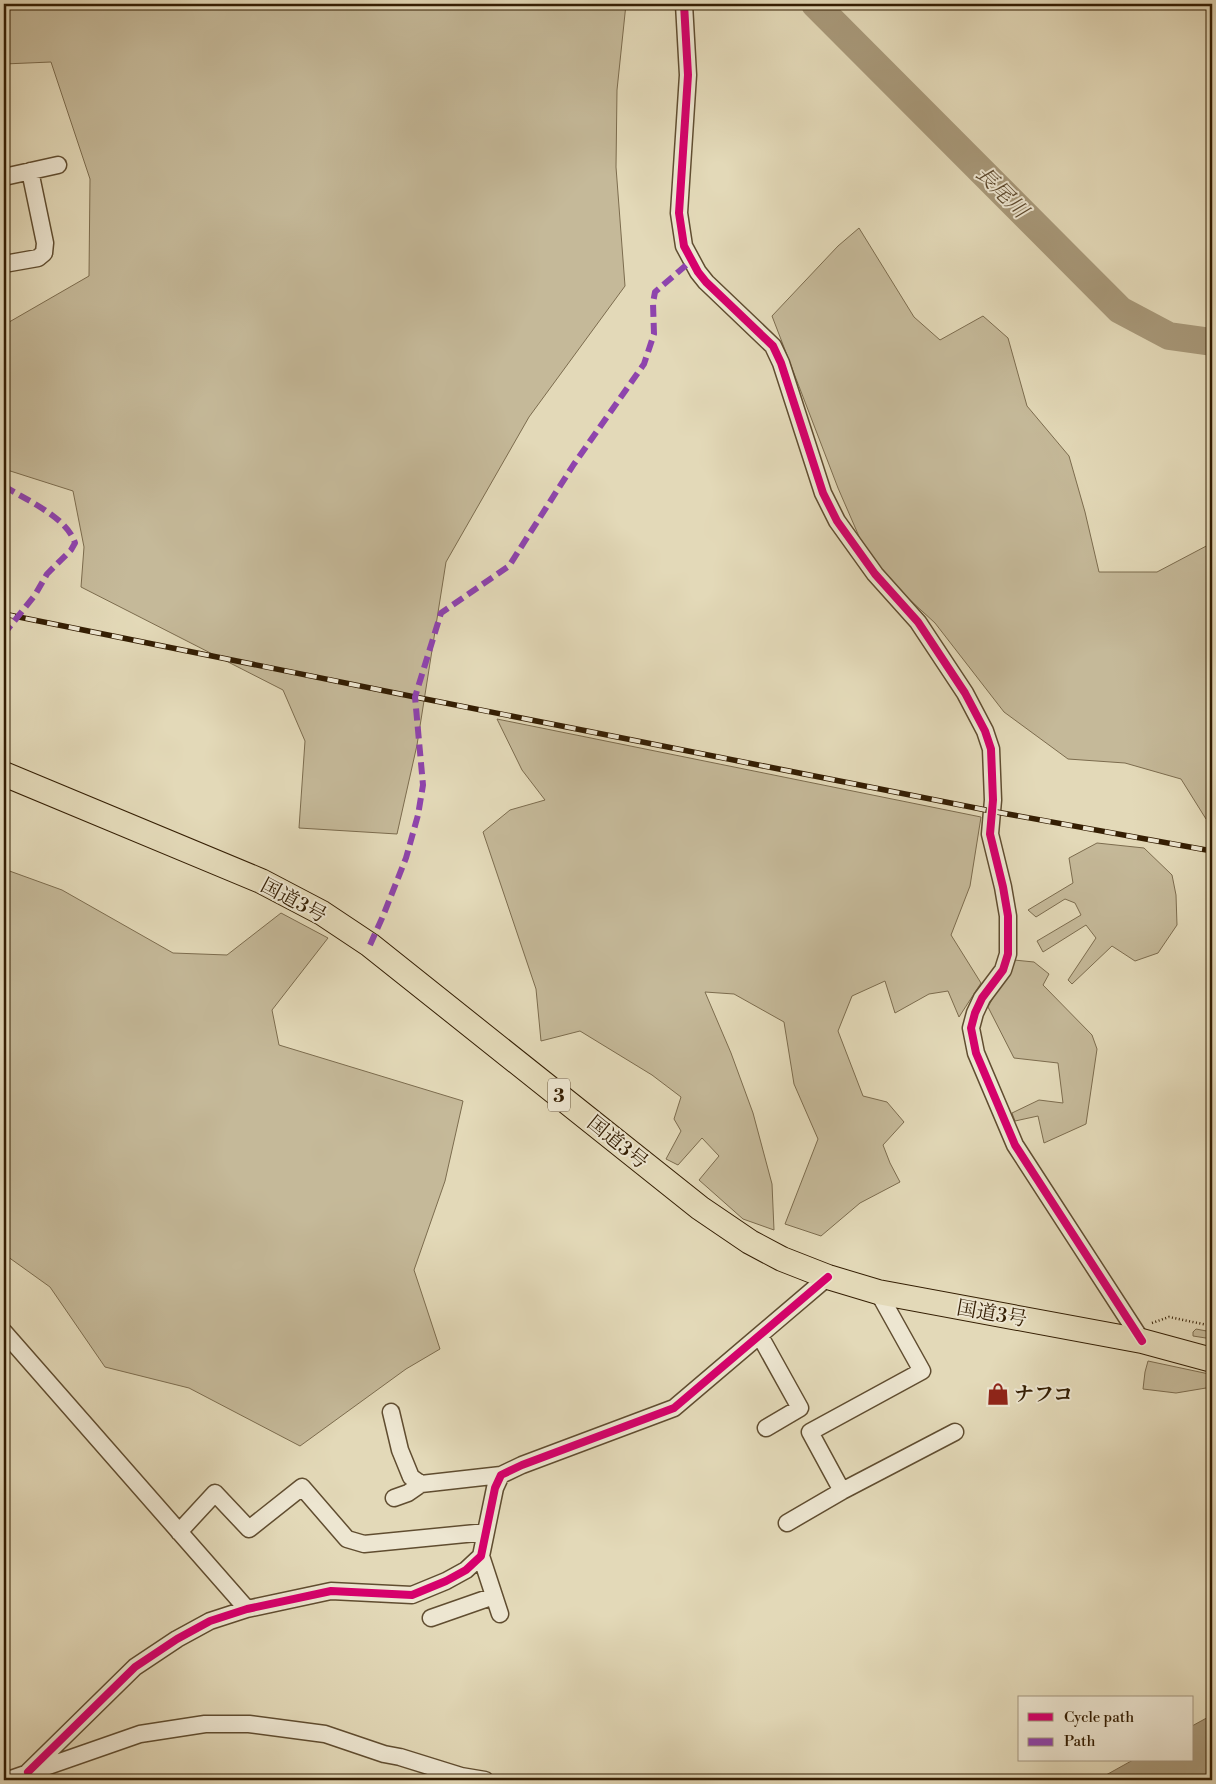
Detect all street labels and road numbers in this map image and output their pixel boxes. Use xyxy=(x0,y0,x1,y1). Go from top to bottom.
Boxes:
street label: 国道3号 xyxy=(256,874,331,929)
road number: 3 xyxy=(548,1078,570,1112)
street label: 国道3号 xyxy=(582,1111,653,1175)
street label: 国道3号 xyxy=(955,1296,1029,1333)

